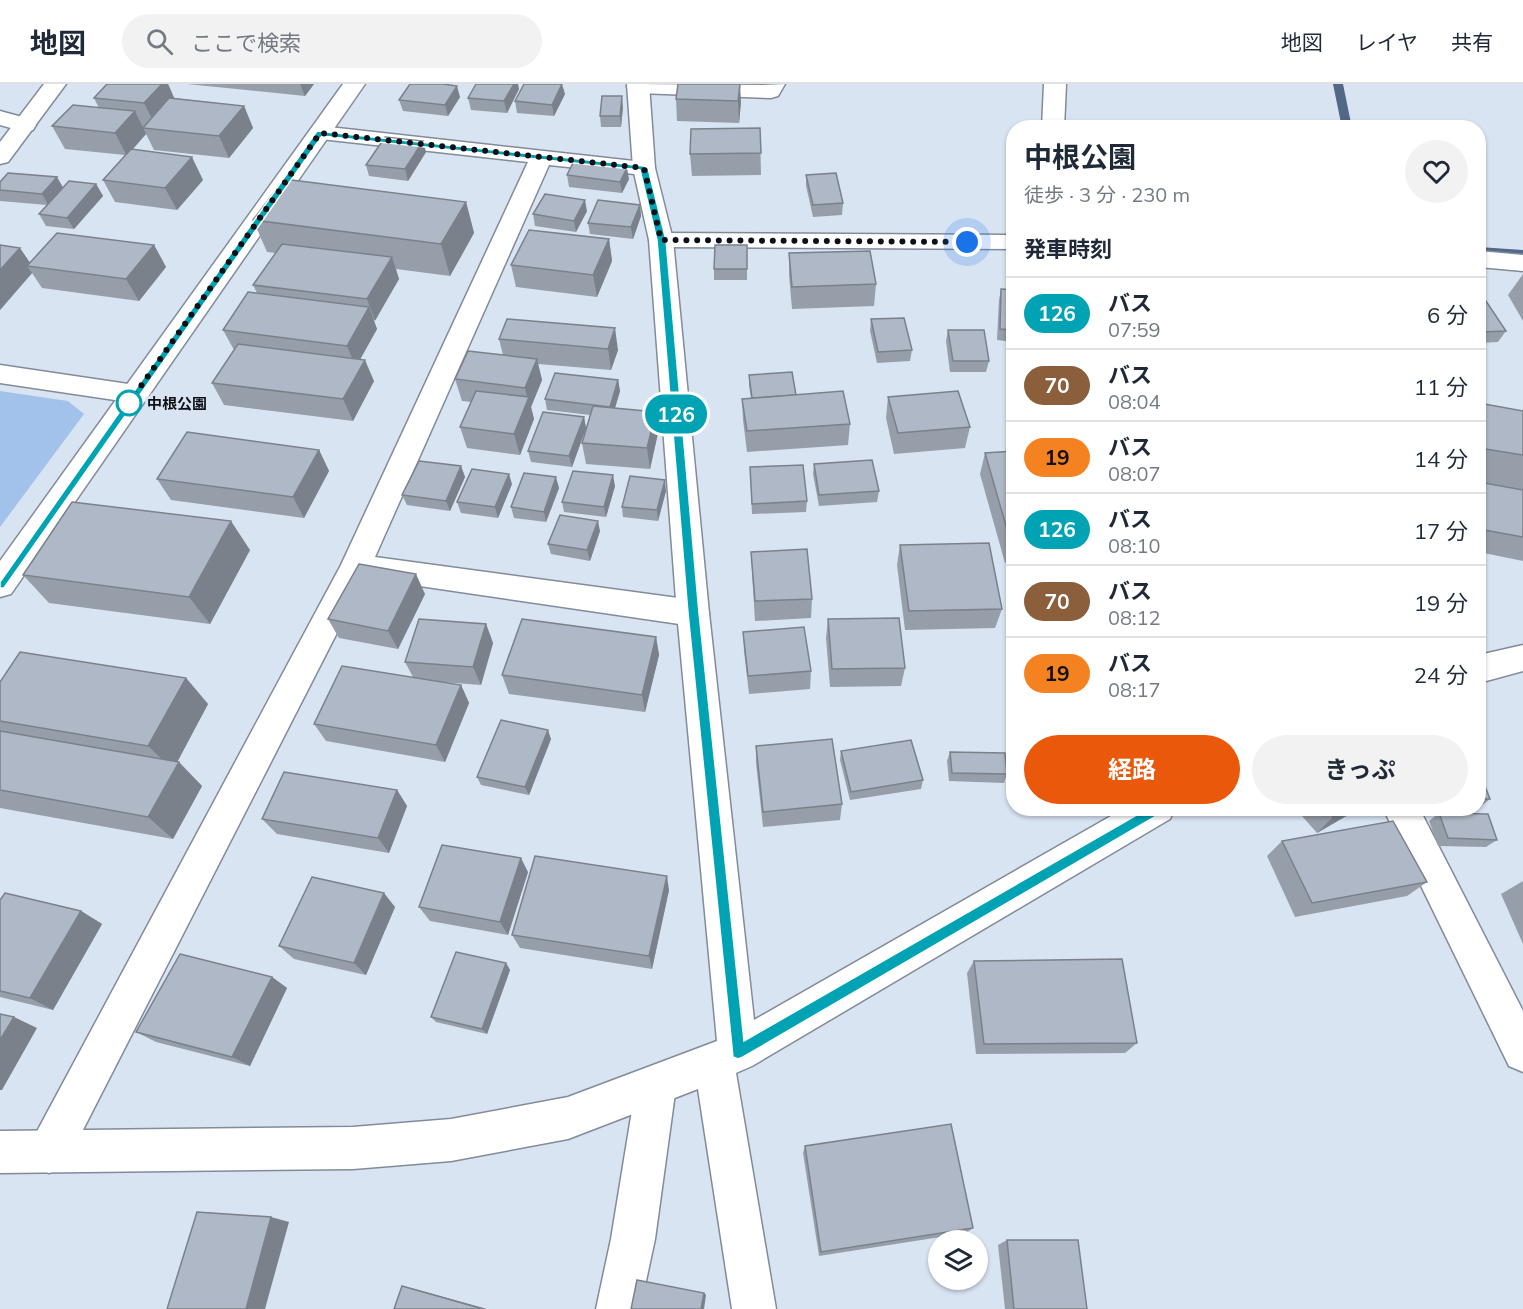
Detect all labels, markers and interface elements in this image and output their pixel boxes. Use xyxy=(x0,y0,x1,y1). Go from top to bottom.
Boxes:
search box xyxy=(122,14,542,68)
text: 地図 xyxy=(30,25,86,60)
icon: search xyxy=(143,25,176,58)
text: ここで検索 xyxy=(191,29,301,57)
text: 地図 xyxy=(1281,29,1323,55)
text: レイヤ xyxy=(1356,29,1418,55)
text: 共有 xyxy=(1451,29,1493,55)
text: 中根公園 xyxy=(1024,139,1136,174)
button: heart xyxy=(1405,140,1468,203)
text: 徒歩 · 3 分 · 230 m xyxy=(1024,182,1190,207)
your location xyxy=(952,227,982,257)
text: 発車時刻 xyxy=(1024,235,1112,263)
text: バス xyxy=(1108,289,1152,317)
text: 126 xyxy=(1038,300,1076,326)
text: 6 分 xyxy=(1427,301,1468,329)
text: 07:59 xyxy=(1108,317,1161,342)
text: バス xyxy=(1108,361,1152,389)
text: 70 xyxy=(1044,372,1070,398)
text: 11 分 xyxy=(1414,373,1468,401)
text: 08:04 xyxy=(1108,389,1161,414)
marker: 中根公園 xyxy=(116,390,142,416)
place label: 中根公園 xyxy=(147,394,207,413)
line badge: 126 xyxy=(642,394,710,434)
text: 126 xyxy=(657,401,695,427)
text: バス xyxy=(1108,433,1152,461)
text: 19 xyxy=(1044,444,1070,470)
text: 14 分 xyxy=(1414,445,1468,473)
text: 08:07 xyxy=(1108,461,1161,486)
text: バス xyxy=(1108,505,1152,533)
text: 126 xyxy=(1038,516,1076,542)
text: 17 分 xyxy=(1414,517,1468,545)
text: 08:10 xyxy=(1108,533,1161,558)
text: バス xyxy=(1108,577,1152,605)
text: 70 xyxy=(1044,588,1070,614)
text: 19 分 xyxy=(1414,589,1468,617)
text: 08:12 xyxy=(1108,605,1161,630)
text: バス xyxy=(1108,649,1152,677)
text: 19 xyxy=(1044,660,1070,686)
text: 24 分 xyxy=(1414,661,1468,689)
text: 08:17 xyxy=(1108,677,1161,702)
button: 経路 xyxy=(1024,735,1240,804)
button: きっぷ xyxy=(1252,735,1468,804)
map controls xyxy=(928,1230,988,1290)
button: layers xyxy=(928,1230,988,1290)

